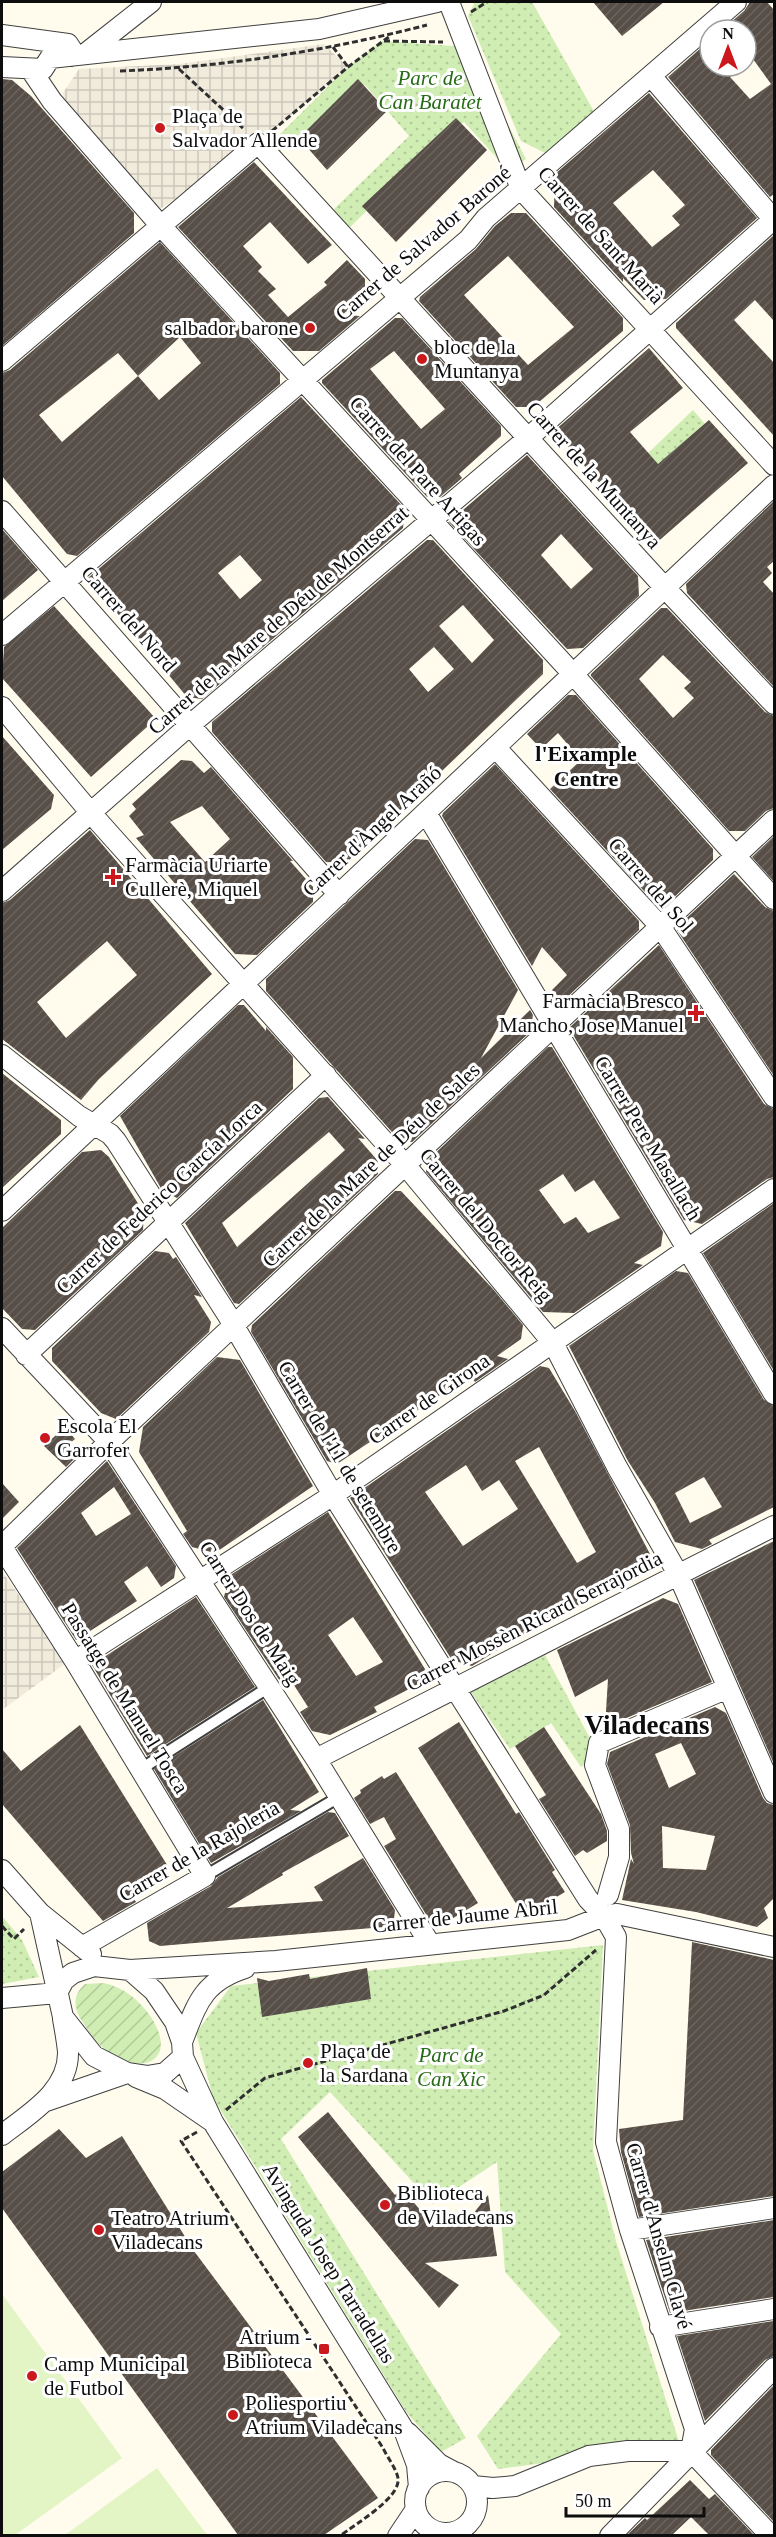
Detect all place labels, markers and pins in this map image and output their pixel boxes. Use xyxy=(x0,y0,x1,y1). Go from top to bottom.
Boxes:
place label: Plaça de Salvador Allende xyxy=(172,104,317,152)
marker: Plaça de Salvador Allende xyxy=(153,121,167,135)
place label: salbador barone xyxy=(164,316,298,340)
marker: salbador barone xyxy=(303,321,317,335)
place label: bloc de la Muntanya xyxy=(434,335,520,383)
marker: bloc de la Muntanya xyxy=(415,352,429,366)
place label: Farmàcia Uriarte Cullerè, Miquel xyxy=(125,853,268,901)
marker: Farmàcia Uriarte Cullerè, Miquel xyxy=(106,870,120,884)
place label: Farmàcia Bresco Mancho, Jose Manuel xyxy=(499,989,684,1037)
marker: Farmàcia Bresco Mancho, Jose Manuel xyxy=(689,1006,703,1020)
place label: Escola El Garrofer xyxy=(57,1414,137,1462)
marker: Escola El Garrofer xyxy=(38,1431,52,1445)
place label: Plaça de la Sardana xyxy=(320,2039,409,2087)
marker: Plaça de la Sardana xyxy=(301,2056,315,2070)
place label: Biblioteca de Viladecans xyxy=(397,2181,514,2229)
marker: Biblioteca de Viladecans xyxy=(378,2198,392,2212)
place label: Teatro Atrium Viladecans xyxy=(111,2206,229,2254)
marker: Teatro Atrium Viladecans xyxy=(92,2223,106,2237)
place label: Atrium - Biblioteca xyxy=(226,2325,313,2373)
marker: Atrium - Biblioteca xyxy=(317,2342,331,2356)
place label: Camp Municipal de Futbol xyxy=(44,2352,186,2400)
marker: Camp Municipal de Futbol xyxy=(25,2369,39,2383)
place label: Poliesportiu Atrium Viladecans xyxy=(245,2391,403,2439)
marker: Poliesportiu Atrium Viladecans xyxy=(226,2408,240,2422)

